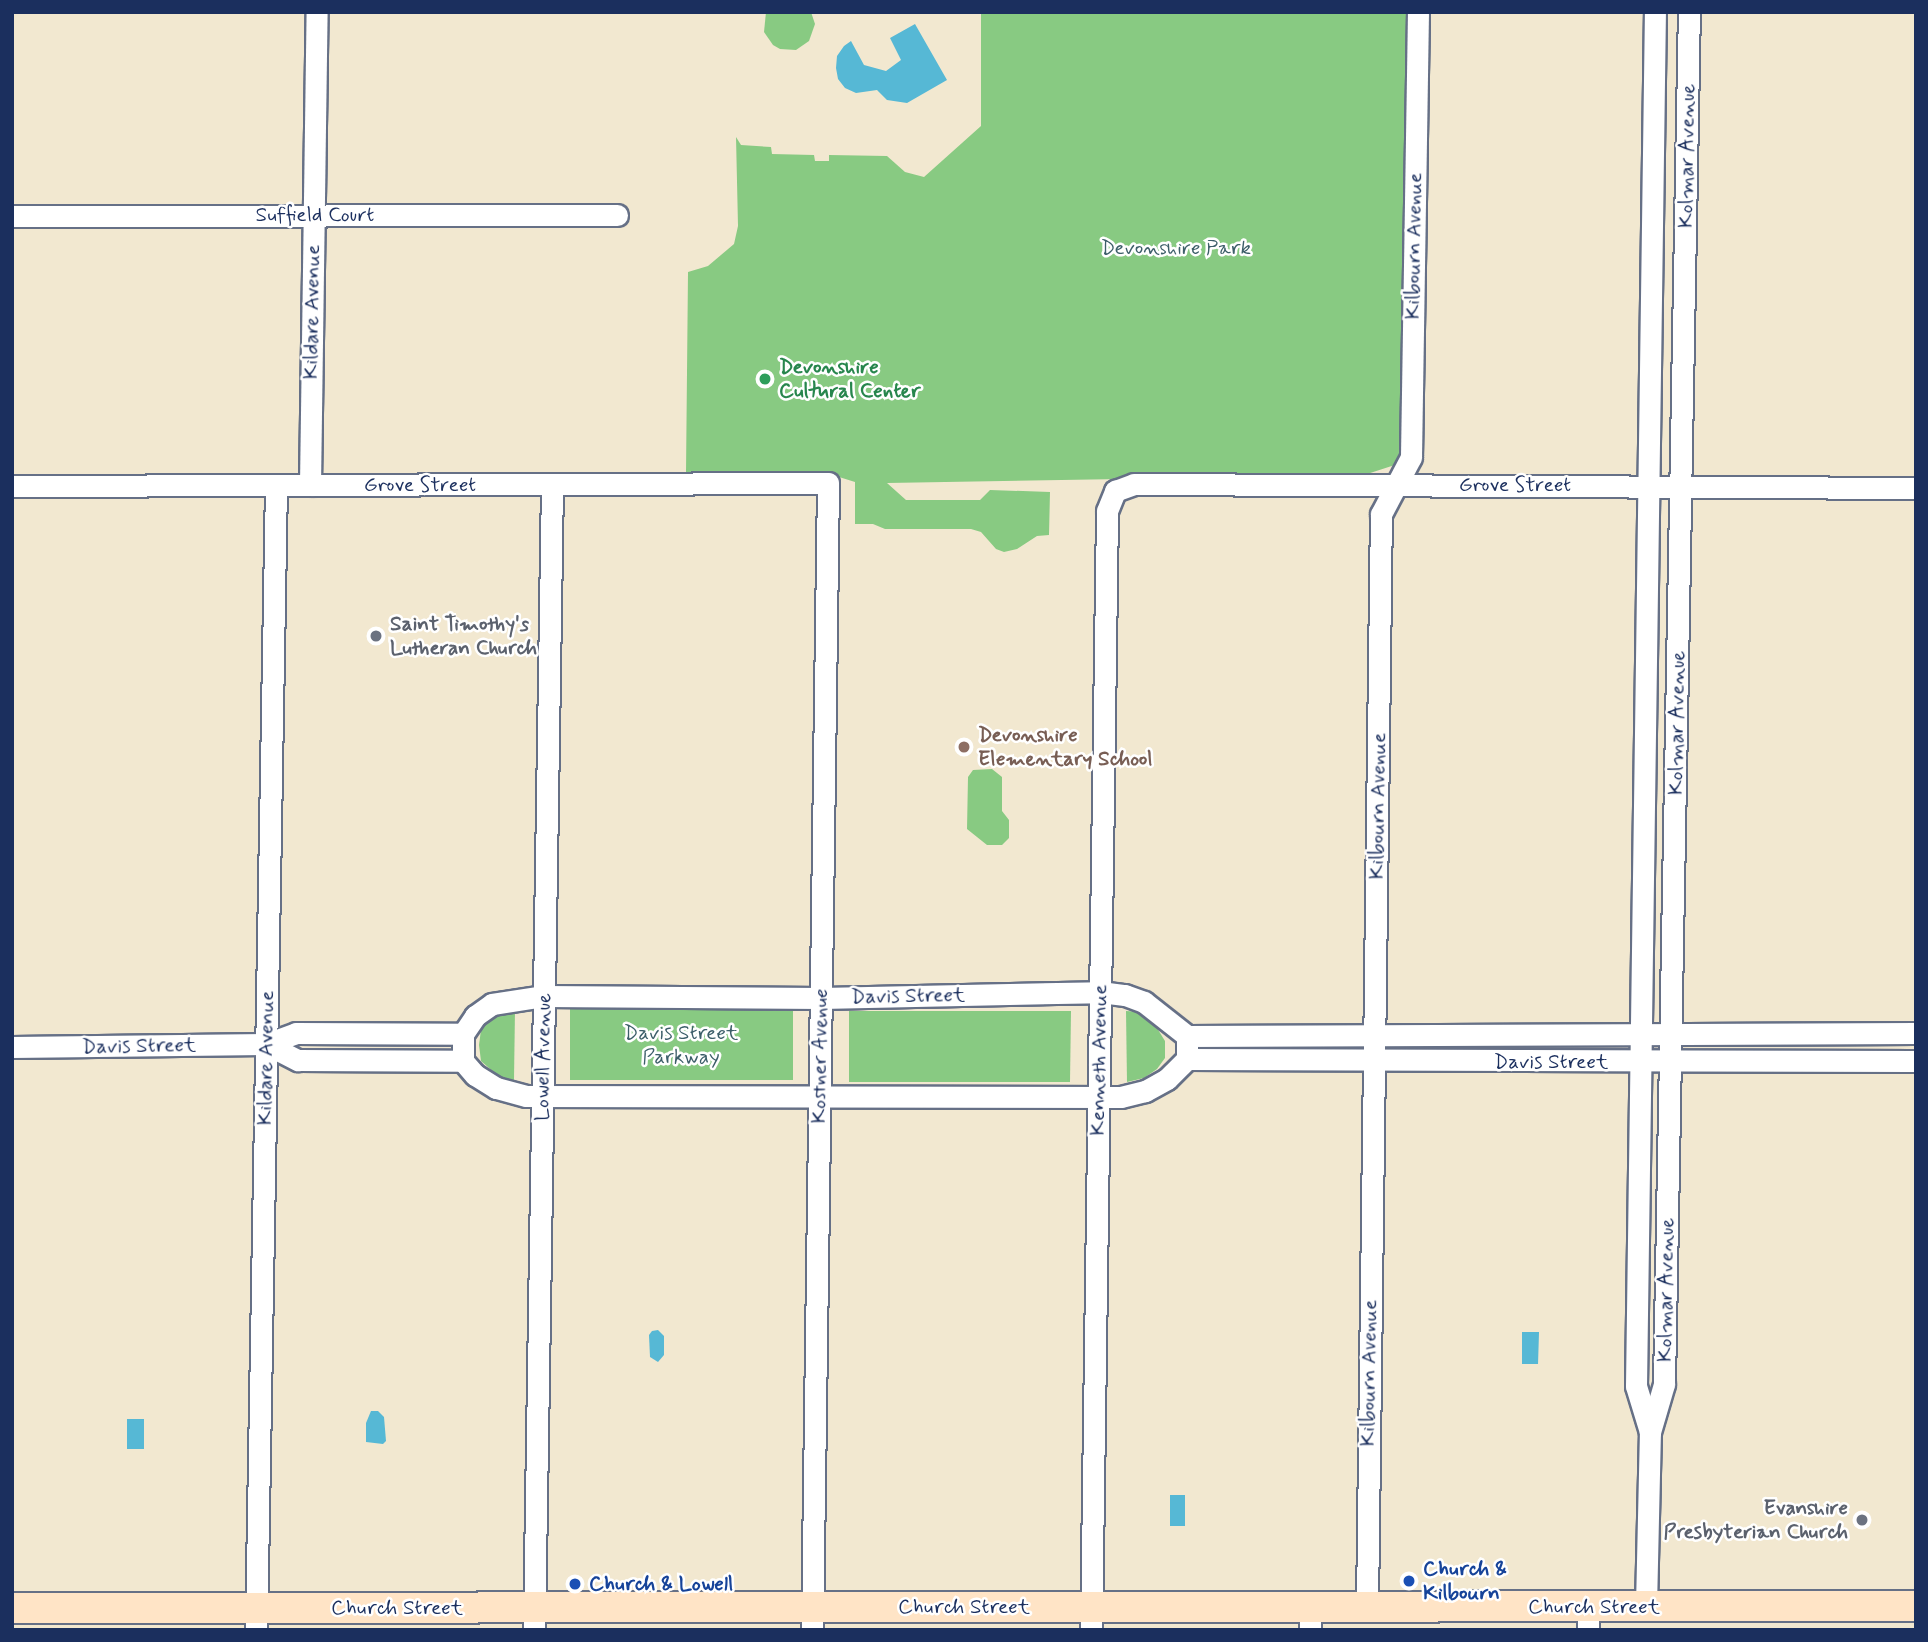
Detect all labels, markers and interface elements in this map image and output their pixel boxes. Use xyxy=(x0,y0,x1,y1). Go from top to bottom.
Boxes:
street label: Kolmar Avenue xyxy=(1673,85,1701,227)
street label: Kilbourn Avenue xyxy=(1400,172,1428,320)
street label: Suffield Court xyxy=(254,202,376,228)
park label: Devonshire Park xyxy=(1102,235,1250,261)
street label: Kildare Avenue xyxy=(298,244,326,380)
place label: Devonshire Cultural Center xyxy=(779,354,925,404)
marker: Devonshire Cultural Center xyxy=(757,371,773,387)
street label: Grove Street xyxy=(362,472,478,498)
street label: Grove Street xyxy=(1457,472,1573,498)
place label: Saint Timothy's Lutheran Church xyxy=(390,611,542,661)
marker: Saint Timothy's Lutheran Church xyxy=(368,628,384,644)
street label: Kolmar Avenue xyxy=(1663,652,1691,794)
place label: Devonshire Elementary School xyxy=(978,722,1153,772)
street label: Kilbourn Avenue xyxy=(1364,732,1392,880)
marker: Devonshire Elementary School xyxy=(956,739,972,755)
street label: Davis Street xyxy=(851,982,965,1010)
street label: Kenneth Avenue xyxy=(1085,984,1113,1136)
street label: Kostner Avenue xyxy=(806,986,834,1126)
street label: Kildare Avenue xyxy=(252,990,280,1126)
street label: Lowell Avenue xyxy=(529,994,557,1120)
park label: Davis Street Parkway xyxy=(624,1020,738,1070)
street label: Davis Street xyxy=(82,1032,196,1060)
street label: Davis Street xyxy=(1494,1049,1608,1075)
street label: Kolmar Avenue xyxy=(1652,1219,1680,1361)
street label: Kilbourn Avenue xyxy=(1355,1299,1383,1447)
place label: Evanshire Presbyterian Church xyxy=(1659,1495,1848,1545)
marker: Evanshire Presbyterian Church xyxy=(1854,1512,1870,1528)
place label: Church & Kilbourn xyxy=(1423,1556,1507,1606)
place label: Church & Lowell xyxy=(589,1571,733,1597)
marker: Church & Kilbourn xyxy=(1401,1573,1417,1589)
marker: Church & Lowell xyxy=(567,1576,583,1592)
street label: Church Street xyxy=(898,1594,1030,1620)
street label: Church Street xyxy=(1528,1594,1660,1620)
street label: Church Street xyxy=(331,1595,463,1621)

